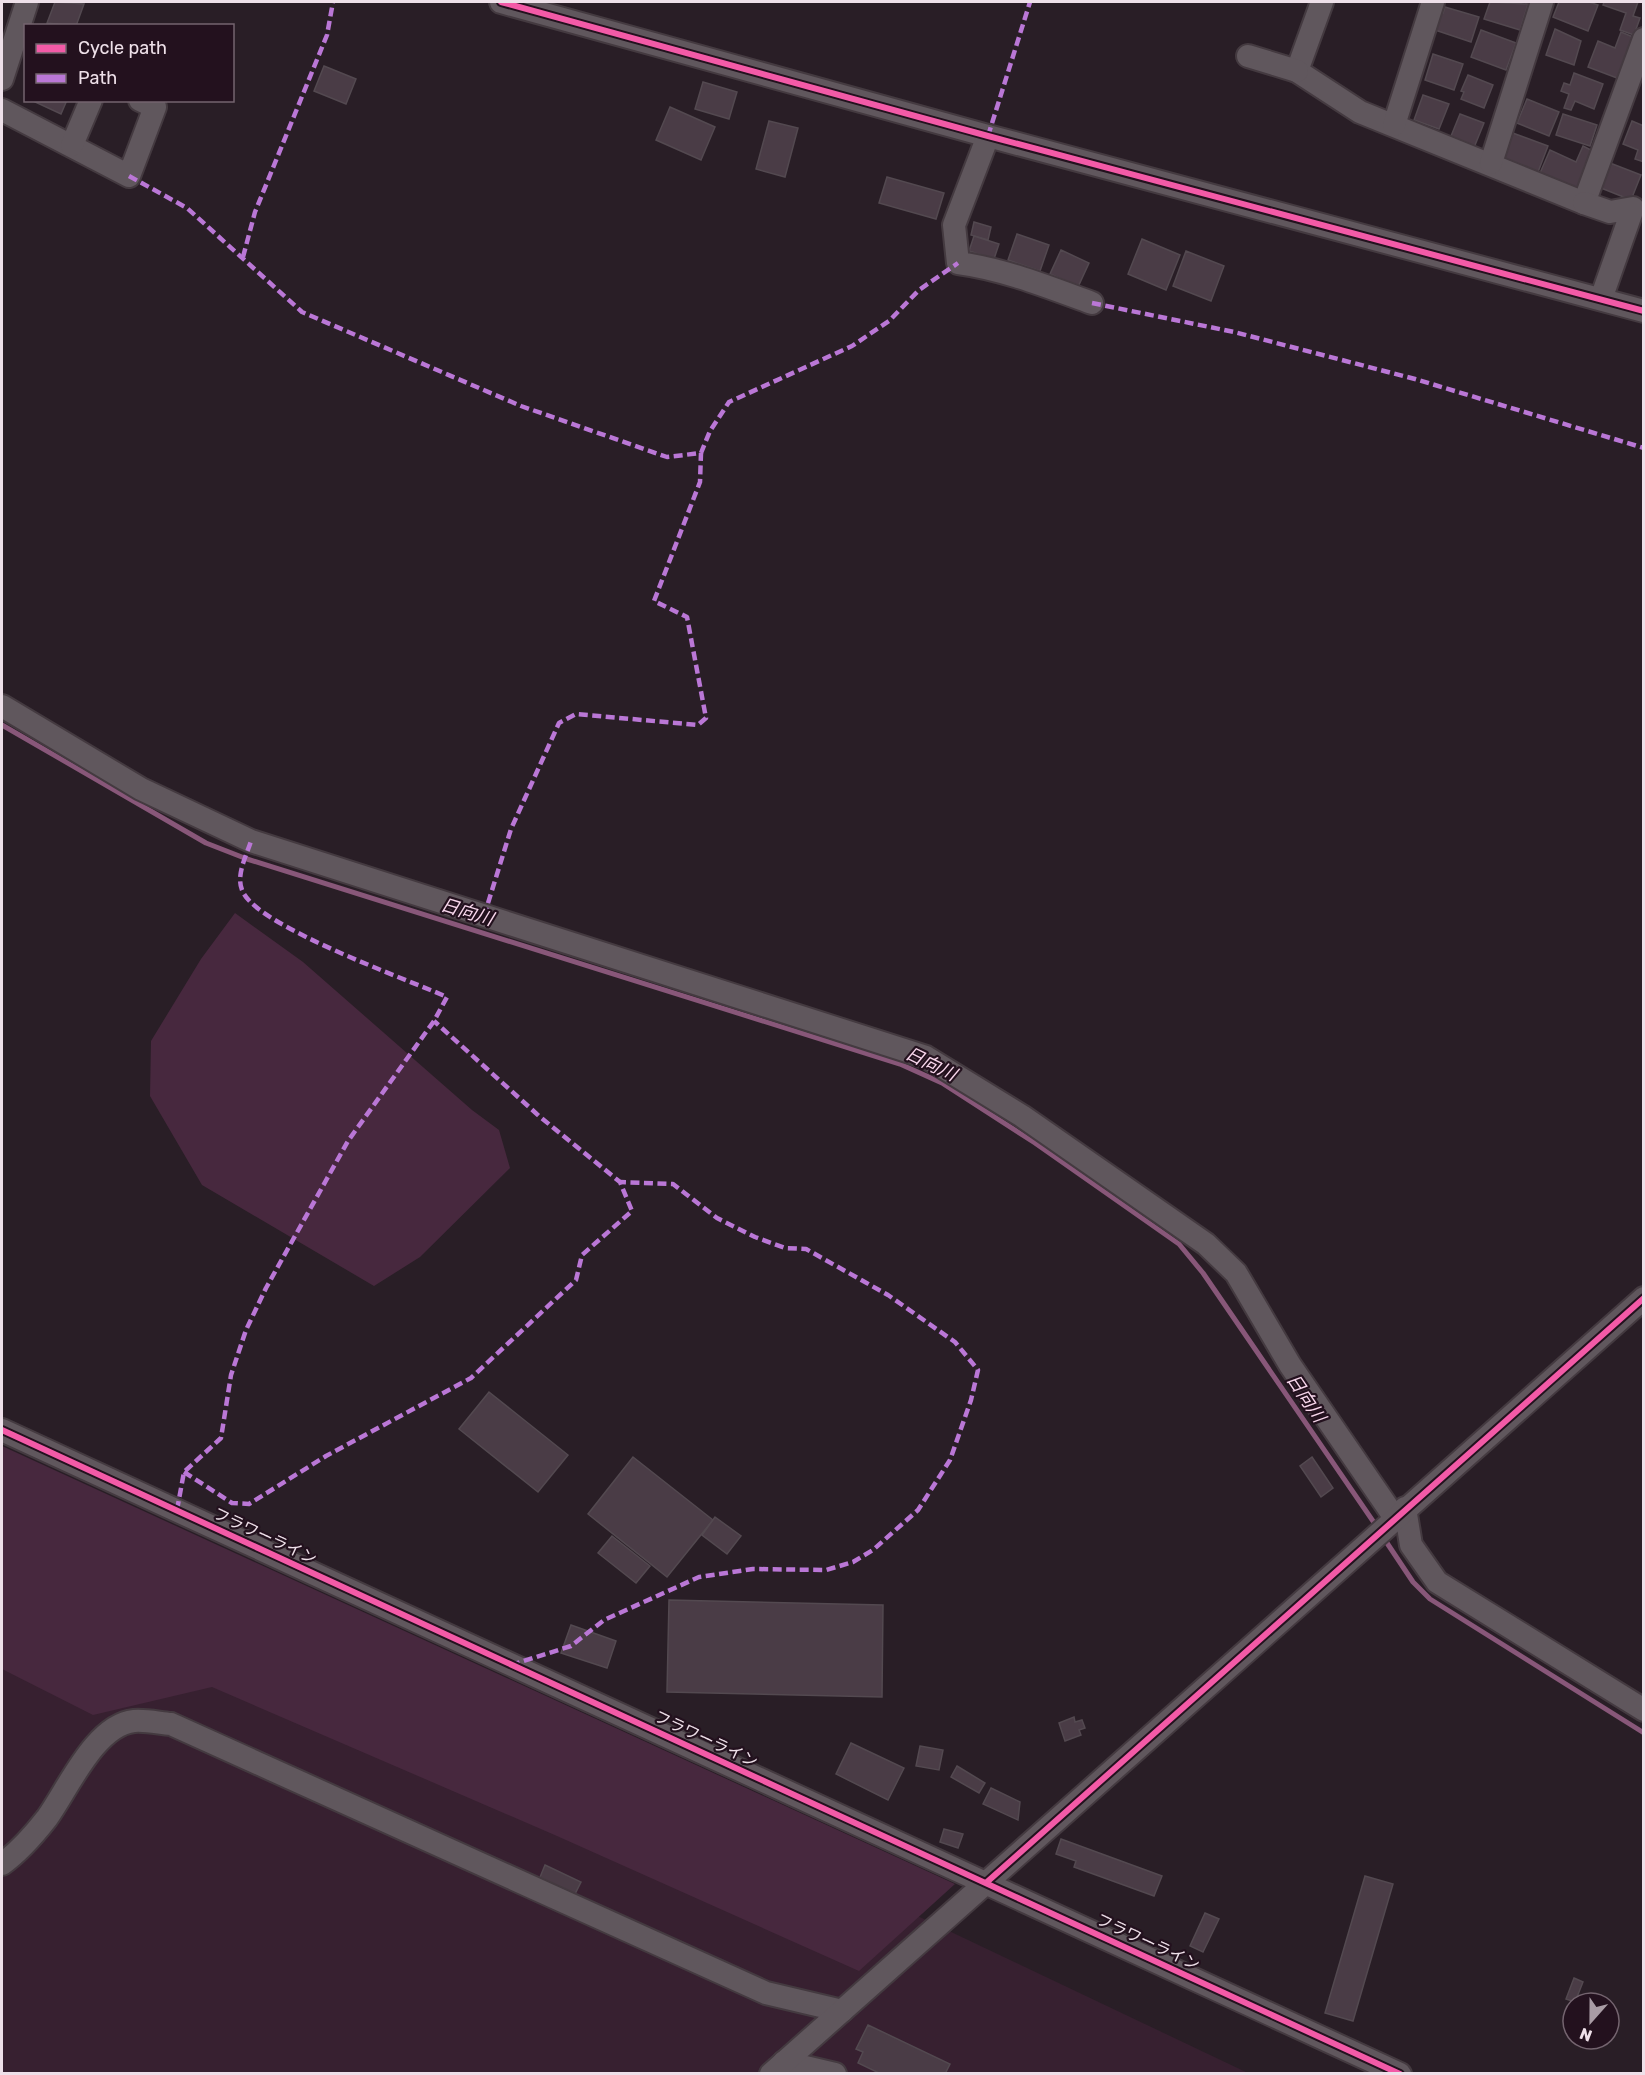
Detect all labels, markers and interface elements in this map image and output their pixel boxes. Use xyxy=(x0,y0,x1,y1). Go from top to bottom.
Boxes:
legend xyxy=(24,24,234,102)
text: Cycle path xyxy=(78,37,167,59)
text: Path xyxy=(78,67,117,89)
water label: 日向川 xyxy=(438,894,498,931)
water label: 日向川 xyxy=(902,1042,962,1087)
water label: 日向川 xyxy=(1282,1369,1331,1428)
street label: フラワーライン xyxy=(210,1504,320,1568)
street label: フラワーライン xyxy=(651,1707,761,1771)
street label: フラワーライン xyxy=(1093,1910,1203,1974)
north arrow xyxy=(1561,1991,1621,2051)
text: N xyxy=(1577,2024,1595,2045)

